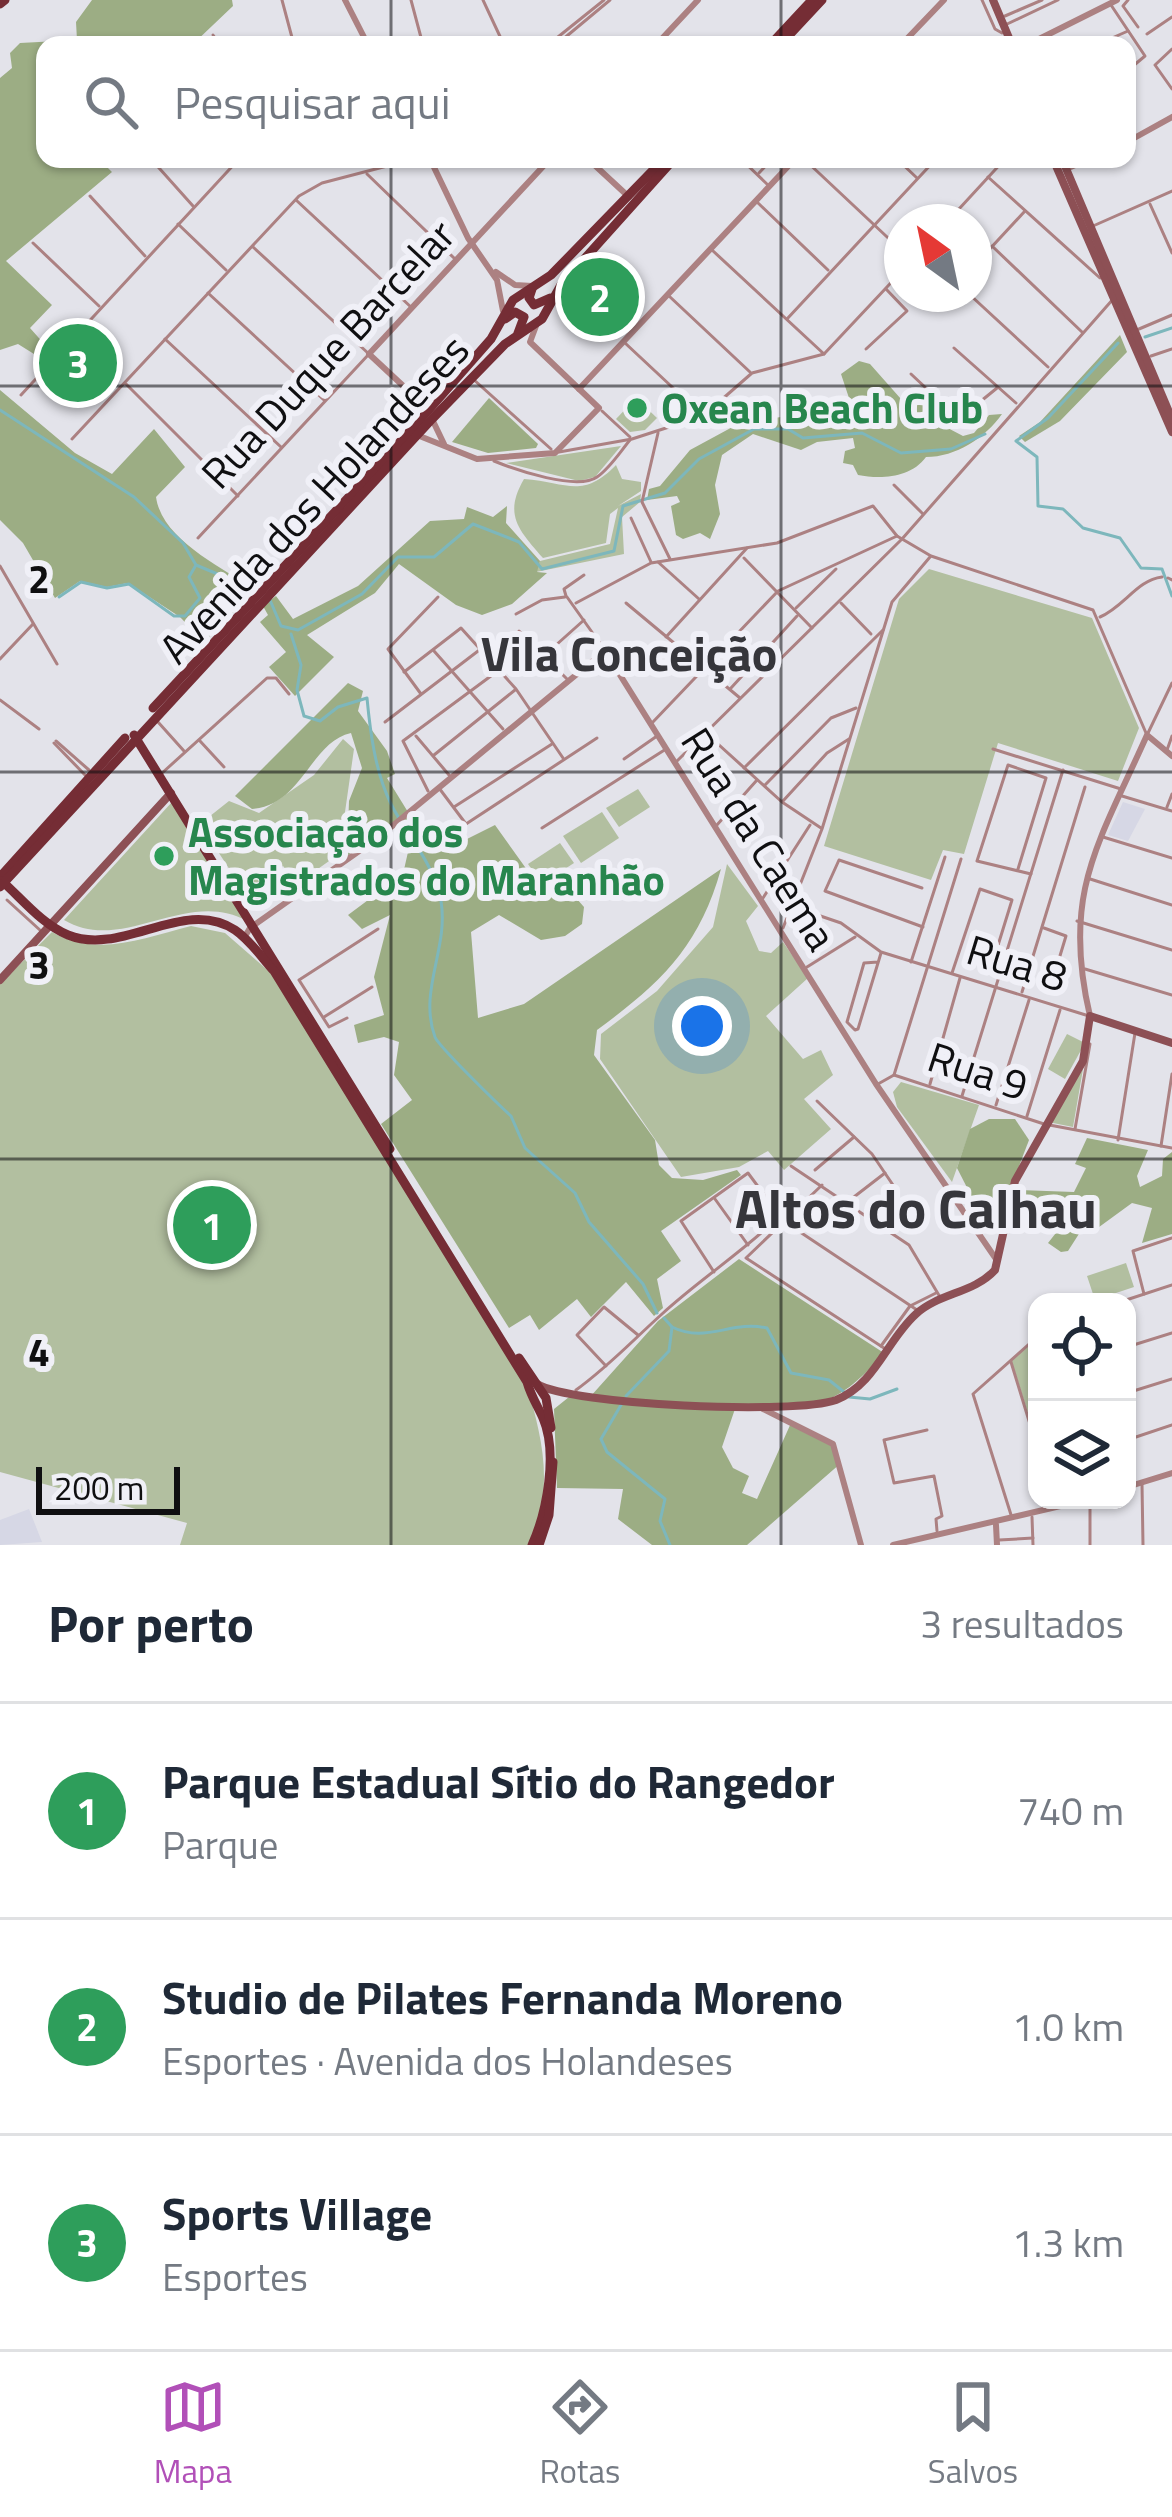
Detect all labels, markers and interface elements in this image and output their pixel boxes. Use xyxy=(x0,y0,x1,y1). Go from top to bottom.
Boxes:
search box xyxy=(36,36,1136,168)
text: Pesquisar aqui xyxy=(174,68,450,136)
icon: search xyxy=(78,69,144,135)
street label: Rua Duque Barcelar xyxy=(185,204,469,502)
north arrow xyxy=(884,204,992,312)
pin: 2 xyxy=(561,252,639,342)
pin: 3 xyxy=(39,318,117,408)
street label: Avenida dos Holandeses xyxy=(143,319,483,677)
place label: Oxean Beach Club xyxy=(661,375,983,439)
marker: Oxean Beach Club xyxy=(624,395,650,421)
text: 2 xyxy=(28,549,50,608)
district label: Vila Conceição xyxy=(481,617,777,690)
street label: Rua da Caema xyxy=(666,715,854,962)
place label: Associação dos Magistrados do Maranhão xyxy=(188,799,665,911)
marker: Associação dos Magistrados do Maranhão xyxy=(151,843,177,869)
street label: Rua 8 xyxy=(959,917,1075,1008)
text: 3 xyxy=(28,935,50,994)
your location xyxy=(672,996,732,1056)
street label: Rua 9 xyxy=(920,1024,1037,1116)
district label: Altos do Calhau xyxy=(735,1167,1097,1249)
pin: 1 xyxy=(173,1180,251,1270)
map controls xyxy=(1028,1293,1136,1509)
button: locate xyxy=(1028,1293,1136,1401)
text: 4 xyxy=(28,1322,50,1381)
button: layers xyxy=(1028,1401,1136,1509)
scale bar xyxy=(36,1461,180,1514)
text: 200 m xyxy=(54,1463,144,1513)
text: Por perto xyxy=(48,1584,254,1662)
text: 3 resultados xyxy=(920,1594,1124,1653)
text: Parque Estadual Sítio do Rangedor xyxy=(162,1747,835,1815)
text: 1 xyxy=(76,1781,98,1840)
text: 740 m xyxy=(1017,1781,1124,1840)
text: Parque xyxy=(162,1815,278,1874)
text: Studio de Pilates Fernanda Moreno xyxy=(162,1963,843,2031)
text: 2 xyxy=(76,1997,98,2056)
text: 1.0 km xyxy=(1012,1997,1124,2056)
text: Esportes · Avenida dos Holandeses xyxy=(162,2031,733,2090)
text: Sports Village xyxy=(162,2179,432,2247)
text: 3 xyxy=(76,2213,98,2272)
text: 1.3 km xyxy=(1012,2213,1124,2272)
text: Esportes xyxy=(162,2247,308,2306)
tab: Mapa xyxy=(154,2374,232,2496)
tab: Rotas xyxy=(539,2374,620,2496)
tab: Salvos xyxy=(928,2374,1018,2496)

